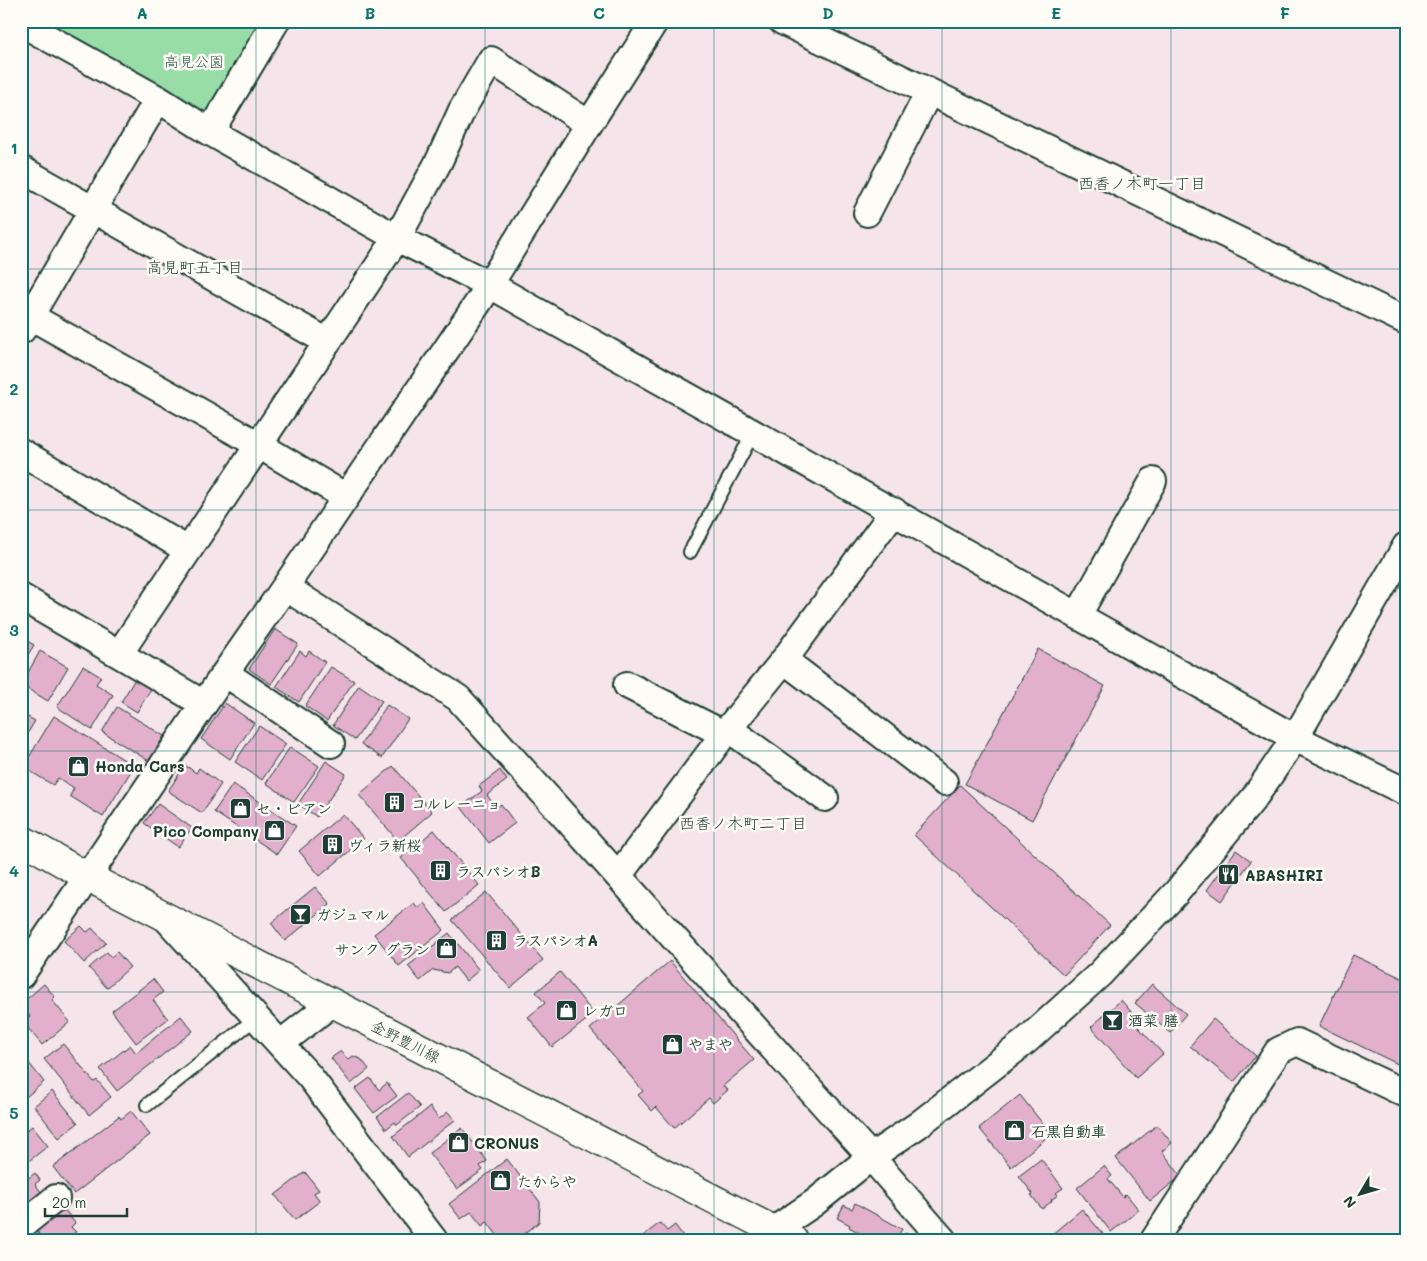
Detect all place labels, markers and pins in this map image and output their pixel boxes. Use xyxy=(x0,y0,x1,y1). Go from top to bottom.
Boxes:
shop icon: Honda Cars xyxy=(67,754,91,778)
place label: Honda Cars xyxy=(95,756,185,776)
building icon: コルレーニョ xyxy=(383,791,407,815)
place label: コルレーニョ xyxy=(411,793,502,813)
shop icon: セ・ビアン xyxy=(228,796,252,820)
place label: セ・ビアン xyxy=(256,798,332,818)
shop icon: Pico Company xyxy=(263,819,287,843)
place label: Pico Company xyxy=(153,821,259,841)
building icon: ヴィラ新桜 xyxy=(320,833,344,857)
place label: ヴィラ新桜 xyxy=(348,835,422,855)
building icon: ラスパシオB xyxy=(428,859,452,883)
place label: ラスパシオB xyxy=(456,861,541,881)
restaurant icon: ABASHIRI xyxy=(1217,863,1241,887)
place label: ABASHIRI xyxy=(1245,865,1324,885)
bar icon: ガジュマル xyxy=(288,902,312,926)
place label: ガジュマル xyxy=(316,904,390,924)
building icon: ラスパシオA xyxy=(485,928,509,952)
place label: ラスパシオA xyxy=(513,930,598,950)
shop icon: サンク グラン xyxy=(434,937,458,961)
place label: サンク グラン xyxy=(335,939,430,959)
shop icon: レガロ xyxy=(555,998,579,1022)
place label: レガロ xyxy=(583,1000,628,1020)
bar icon: 酒菜 膳 xyxy=(1100,1008,1124,1032)
place label: 酒菜 膳 xyxy=(1128,1010,1178,1030)
shop icon: やまや xyxy=(660,1032,684,1056)
place label: やまや xyxy=(688,1034,733,1054)
shop icon: 石黒自動車 xyxy=(1003,1119,1027,1143)
place label: 石黒自動車 xyxy=(1031,1121,1106,1141)
shop icon: CRONUS xyxy=(446,1131,470,1155)
place label: CRONUS xyxy=(474,1133,539,1153)
shop icon: たからや xyxy=(489,1169,513,1193)
place label: たからや xyxy=(517,1171,577,1191)

